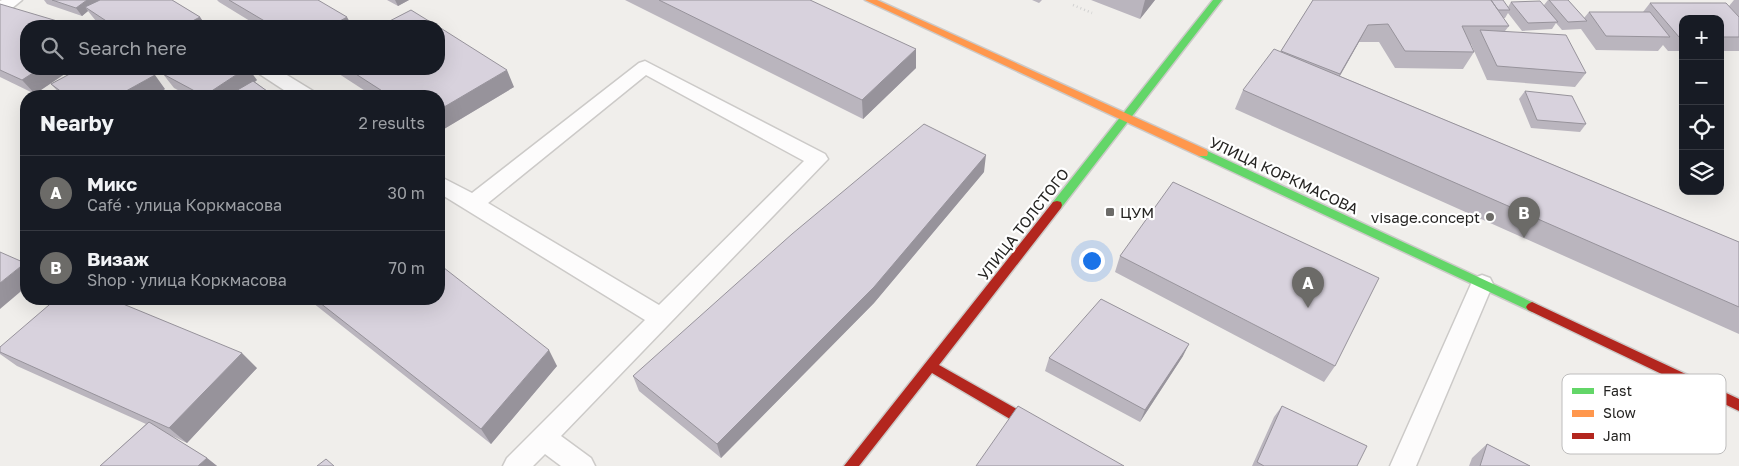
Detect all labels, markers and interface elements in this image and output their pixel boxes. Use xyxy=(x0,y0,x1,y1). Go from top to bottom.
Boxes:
map controls xyxy=(1679,15,1724,195)
button: + xyxy=(1679,15,1724,60)
search box xyxy=(20,20,445,75)
icon: search xyxy=(38,34,66,62)
text: Search here xyxy=(78,36,187,59)
button: − xyxy=(1679,60,1724,105)
button: locate xyxy=(1679,105,1724,150)
text: Nearby xyxy=(40,110,114,136)
text: 2 results xyxy=(359,113,425,133)
street label: УЛИЦА КОРКМАСОВА xyxy=(1207,133,1361,217)
button: layers xyxy=(1679,150,1724,195)
street label: УЛИЦА ТОЛСТОГО xyxy=(974,164,1072,284)
text: Микс xyxy=(87,172,137,195)
text: A xyxy=(50,183,62,203)
text: 30 m xyxy=(388,183,425,203)
text: Café · улица Коркмасова xyxy=(87,195,282,215)
pin: B xyxy=(1508,197,1540,238)
place label: ЦУМ xyxy=(1120,203,1154,221)
marker: ЦУМ xyxy=(1104,206,1116,218)
place label: visage.concept xyxy=(1371,208,1480,226)
marker: visage.concept xyxy=(1484,211,1496,223)
text: Визаж xyxy=(87,247,149,270)
your location xyxy=(1079,248,1105,274)
text: B xyxy=(50,258,62,278)
text: 70 m xyxy=(388,258,425,278)
pin: A xyxy=(1292,267,1324,308)
text: Shop · улица Коркмасова xyxy=(87,270,287,290)
legend xyxy=(1562,374,1726,454)
text: Fast xyxy=(1603,382,1632,399)
text: Slow xyxy=(1603,404,1636,421)
text: Jam xyxy=(1603,427,1631,444)

